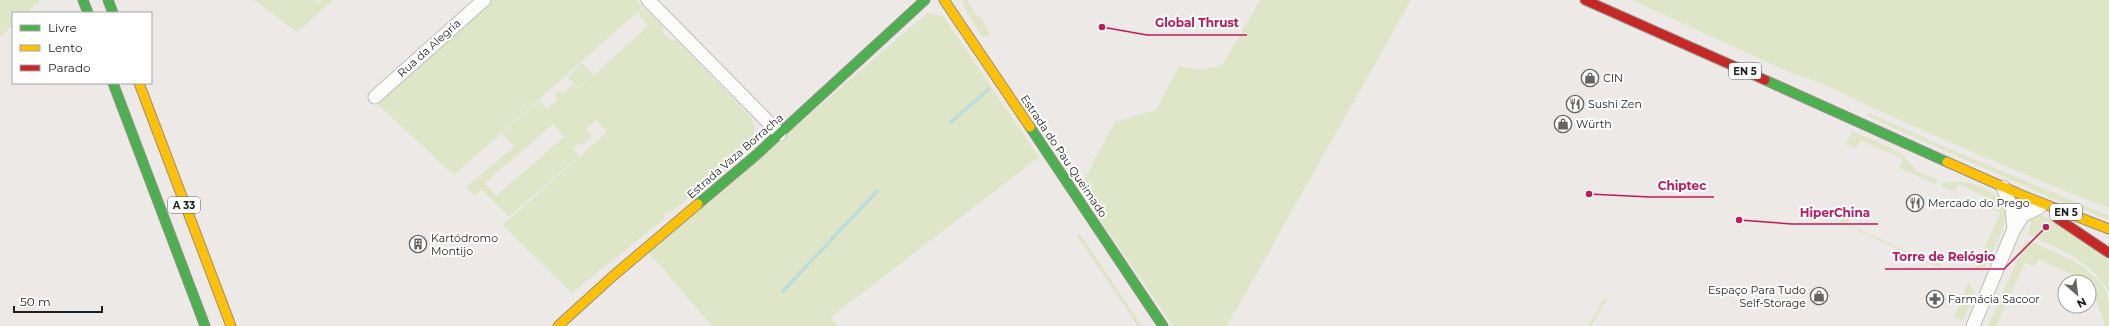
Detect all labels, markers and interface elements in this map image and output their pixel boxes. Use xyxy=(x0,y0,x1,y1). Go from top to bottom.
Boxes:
callout: Global Thrust xyxy=(1147,11,1247,35)
legend xyxy=(12,12,152,84)
text: Global Thrust xyxy=(1155,15,1240,30)
street label: Rua da Alegria xyxy=(394,16,464,80)
text: Livre xyxy=(48,20,77,35)
text: Lento xyxy=(48,40,83,55)
text: Parado xyxy=(48,60,91,75)
road number: EN 5 xyxy=(1729,63,1761,79)
shop icon: CIN xyxy=(1580,68,1600,88)
place label: CIN xyxy=(1603,71,1623,85)
street label: Estrada do Pau Queimado xyxy=(1018,92,1110,220)
restaurant icon: Sushi Zen xyxy=(1565,94,1585,114)
place label: Sushi Zen xyxy=(1588,97,1642,111)
street label: Estrada Vaza Borracha xyxy=(684,110,786,202)
shop icon: Würth xyxy=(1553,114,1573,134)
place label: Würth xyxy=(1576,117,1612,131)
callout: Chiptec xyxy=(1650,173,1714,197)
text: Chiptec xyxy=(1658,178,1706,193)
restaurant icon: Mercado do Prego xyxy=(1905,193,1925,213)
place label: Mercado do Prego xyxy=(1928,196,2030,210)
road number: A 33 xyxy=(168,197,200,213)
callout: HiperChina xyxy=(1792,200,1878,224)
road number: EN 5 xyxy=(2050,204,2082,220)
text: HiperChina xyxy=(1800,205,1870,220)
place label: Kartódromo Montijo xyxy=(431,231,498,258)
building icon: Kartódromo Montijo xyxy=(408,234,428,254)
callout: Torre de Relógio xyxy=(1885,245,2004,269)
text: Torre de Relógio xyxy=(1893,249,1996,264)
north arrow xyxy=(2057,274,2097,314)
place label: Espaço Para Tudo Self-Storage xyxy=(1708,283,1806,310)
shop icon: Espaço Para Tudo Self-Storage xyxy=(1809,286,1829,306)
scale bar xyxy=(14,288,102,314)
pharmacy icon: Farmácia Sacoor xyxy=(1925,289,1945,309)
place label: Farmácia Sacoor xyxy=(1948,292,2040,306)
text: 50 m xyxy=(20,294,51,309)
text: N xyxy=(2074,295,2089,311)

